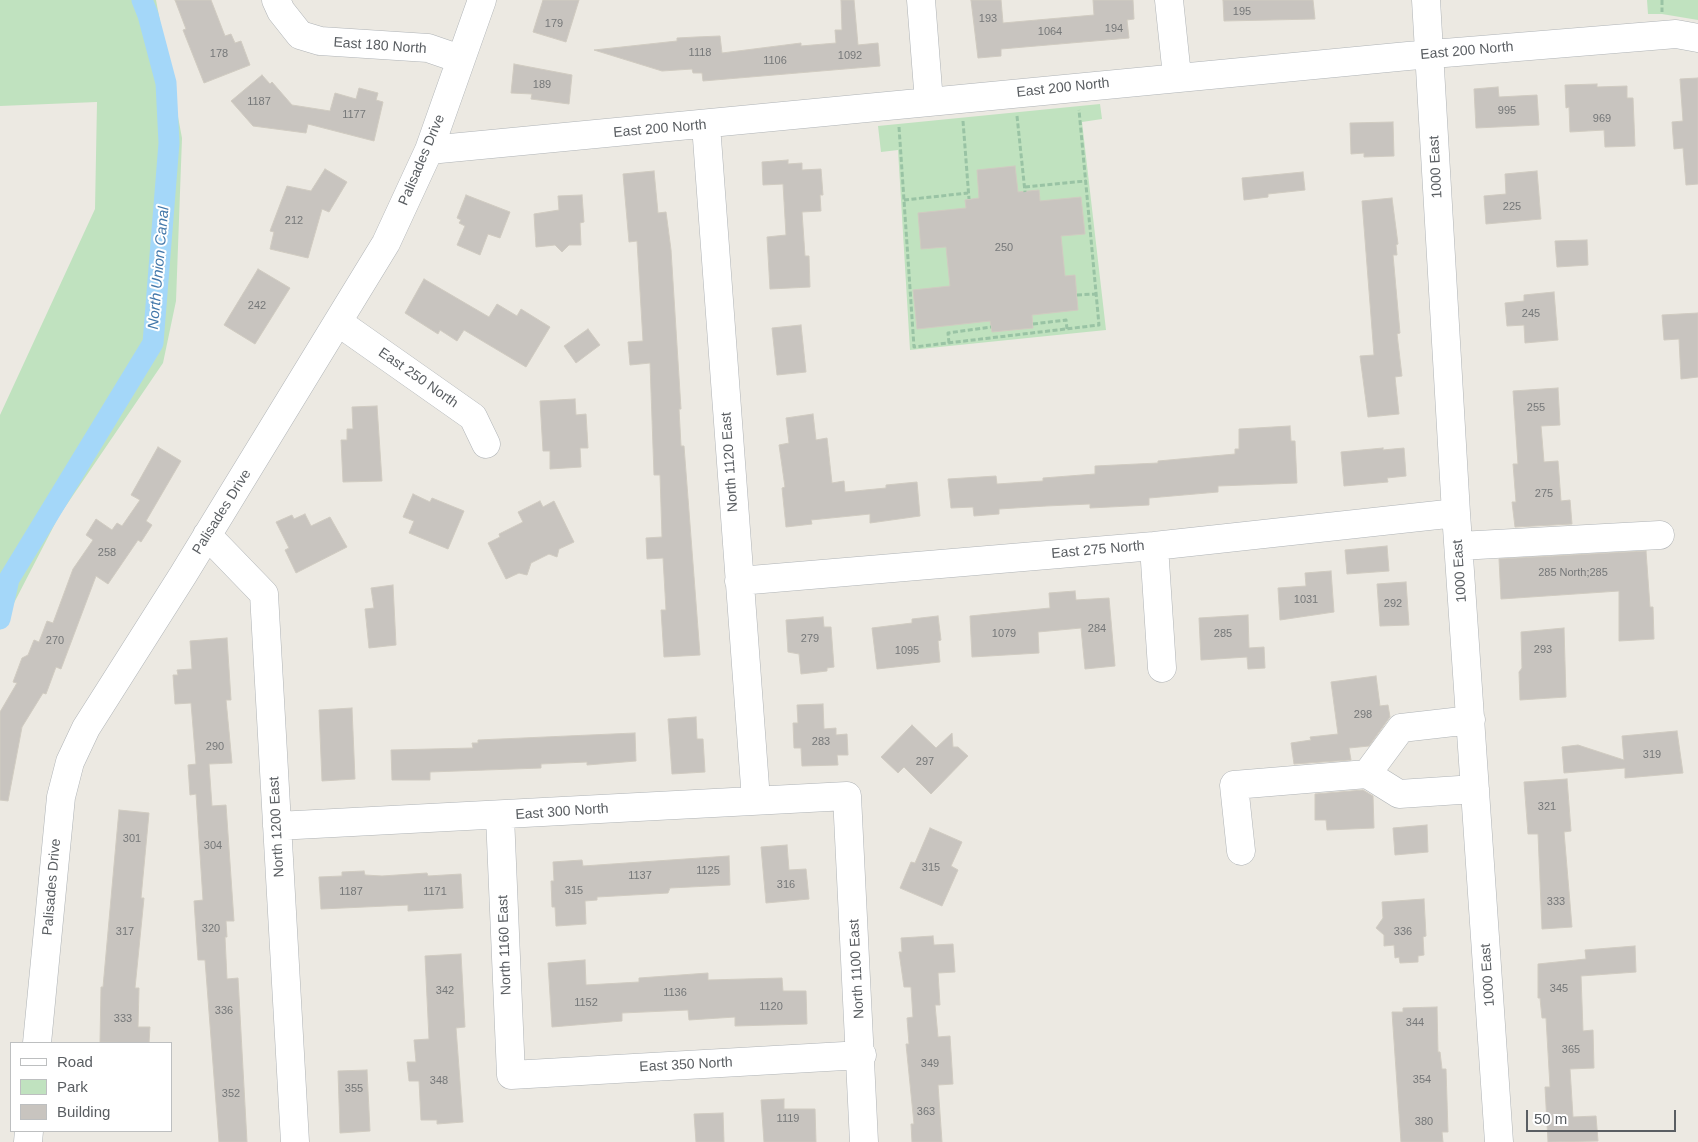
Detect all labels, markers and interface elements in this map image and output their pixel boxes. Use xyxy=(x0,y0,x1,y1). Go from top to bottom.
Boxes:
house number: 195 xyxy=(1233,5,1251,19)
house number: 193 xyxy=(979,12,997,26)
house number: 179 xyxy=(545,17,563,31)
house number: 194 xyxy=(1105,22,1123,36)
house number: 1064 xyxy=(1038,25,1062,39)
street label: East 180 North xyxy=(333,34,427,58)
street label: East 200 North xyxy=(1420,39,1514,63)
house number: 1118 xyxy=(689,46,711,60)
house number: 178 xyxy=(210,47,228,61)
house number: 1092 xyxy=(838,49,862,63)
house number: 1106 xyxy=(763,54,787,68)
street label: East 200 North xyxy=(1016,75,1110,101)
house number: 189 xyxy=(533,78,551,92)
house number: 1187 xyxy=(247,95,271,109)
house number: 995 xyxy=(1498,104,1516,118)
house number: 1177 xyxy=(342,108,366,122)
street label: Palisades Drive xyxy=(395,112,449,208)
house number: 969 xyxy=(1593,112,1611,126)
street label: East 200 North xyxy=(613,117,707,141)
street label: 1000 East xyxy=(1426,135,1446,199)
house number: 225 xyxy=(1503,200,1521,214)
water label: North Union Canal xyxy=(145,206,173,330)
house number: 212 xyxy=(285,214,303,228)
house number: 250 xyxy=(995,241,1013,255)
house number: 242 xyxy=(248,299,266,313)
house number: 245 xyxy=(1522,307,1540,321)
street label: East 250 North xyxy=(375,344,461,412)
house number: 255 xyxy=(1527,401,1545,415)
street label: North 1120 East xyxy=(718,411,742,513)
street label: Palisades Drive xyxy=(189,466,255,558)
house number: 275 xyxy=(1535,487,1553,501)
street label: East 275 North xyxy=(1051,538,1145,562)
street label: 1000 East xyxy=(1449,539,1471,603)
house number: 258 xyxy=(98,546,116,560)
house number: 285 North;285 xyxy=(1538,566,1608,580)
house number: 1031 xyxy=(1294,593,1318,607)
house number: 292 xyxy=(1384,597,1402,611)
house number: 284 xyxy=(1088,622,1106,636)
house number: 1079 xyxy=(992,627,1016,641)
house number: 285 xyxy=(1214,627,1232,641)
house number: 279 xyxy=(801,632,819,646)
house number: 270 xyxy=(46,634,64,648)
house number: 293 xyxy=(1534,643,1552,657)
house number: 1095 xyxy=(895,644,919,658)
house number: 298 xyxy=(1354,708,1372,722)
house number: 283 xyxy=(812,735,830,749)
house number: 290 xyxy=(206,740,224,754)
house number: 319 xyxy=(1643,748,1661,762)
house number: 297 xyxy=(916,755,934,769)
street label: North 1200 East xyxy=(266,776,288,878)
street label: East 300 North xyxy=(515,800,609,824)
house number: 321 xyxy=(1538,800,1556,814)
house number: 301 xyxy=(123,832,141,846)
street label: Palisades Drive xyxy=(39,838,65,936)
house number: 304 xyxy=(204,839,222,853)
house number: 315 xyxy=(922,861,940,875)
house number: 1125 xyxy=(696,864,720,878)
house number: 1137 xyxy=(628,869,652,883)
house number: 316 xyxy=(777,878,795,892)
house number: 315 xyxy=(565,884,583,898)
house number: 1187 xyxy=(339,885,363,899)
house number: 1171 xyxy=(423,885,447,899)
street label: North 1160 East xyxy=(495,895,515,995)
house number: 333 xyxy=(1547,895,1565,909)
street label: North 1100 East xyxy=(846,919,868,1019)
house number: 320 xyxy=(202,922,220,936)
house number: 317 xyxy=(116,925,134,939)
house number: 336 xyxy=(1394,925,1412,939)
street label: 1000 East xyxy=(1477,943,1499,1007)
house number: 345 xyxy=(1550,982,1568,996)
house number: 342 xyxy=(436,984,454,998)
house number: 1136 xyxy=(663,986,687,1000)
house number: 1152 xyxy=(574,996,598,1010)
house number: 1120 xyxy=(759,1000,783,1014)
house number: 336 xyxy=(215,1004,233,1018)
house number: 333 xyxy=(114,1012,132,1026)
house number: 344 xyxy=(1406,1016,1424,1030)
legend xyxy=(10,1042,172,1132)
house number: 365 xyxy=(1562,1043,1580,1057)
text: Road xyxy=(57,1053,93,1070)
street label: East 350 North xyxy=(639,1054,733,1076)
house number: 349 xyxy=(921,1057,939,1071)
house number: 354 xyxy=(1413,1073,1431,1087)
house number: 348 xyxy=(430,1074,448,1088)
text: Park xyxy=(57,1078,88,1095)
house number: 355 xyxy=(345,1082,363,1096)
house number: 352 xyxy=(222,1087,240,1101)
scale bar xyxy=(1528,1100,1678,1132)
text: Building xyxy=(57,1103,110,1120)
house number: 363 xyxy=(917,1105,935,1119)
text: 50 m xyxy=(1534,1110,1567,1127)
house number: 1119 xyxy=(777,1112,799,1126)
house number: 380 xyxy=(1415,1115,1433,1129)

